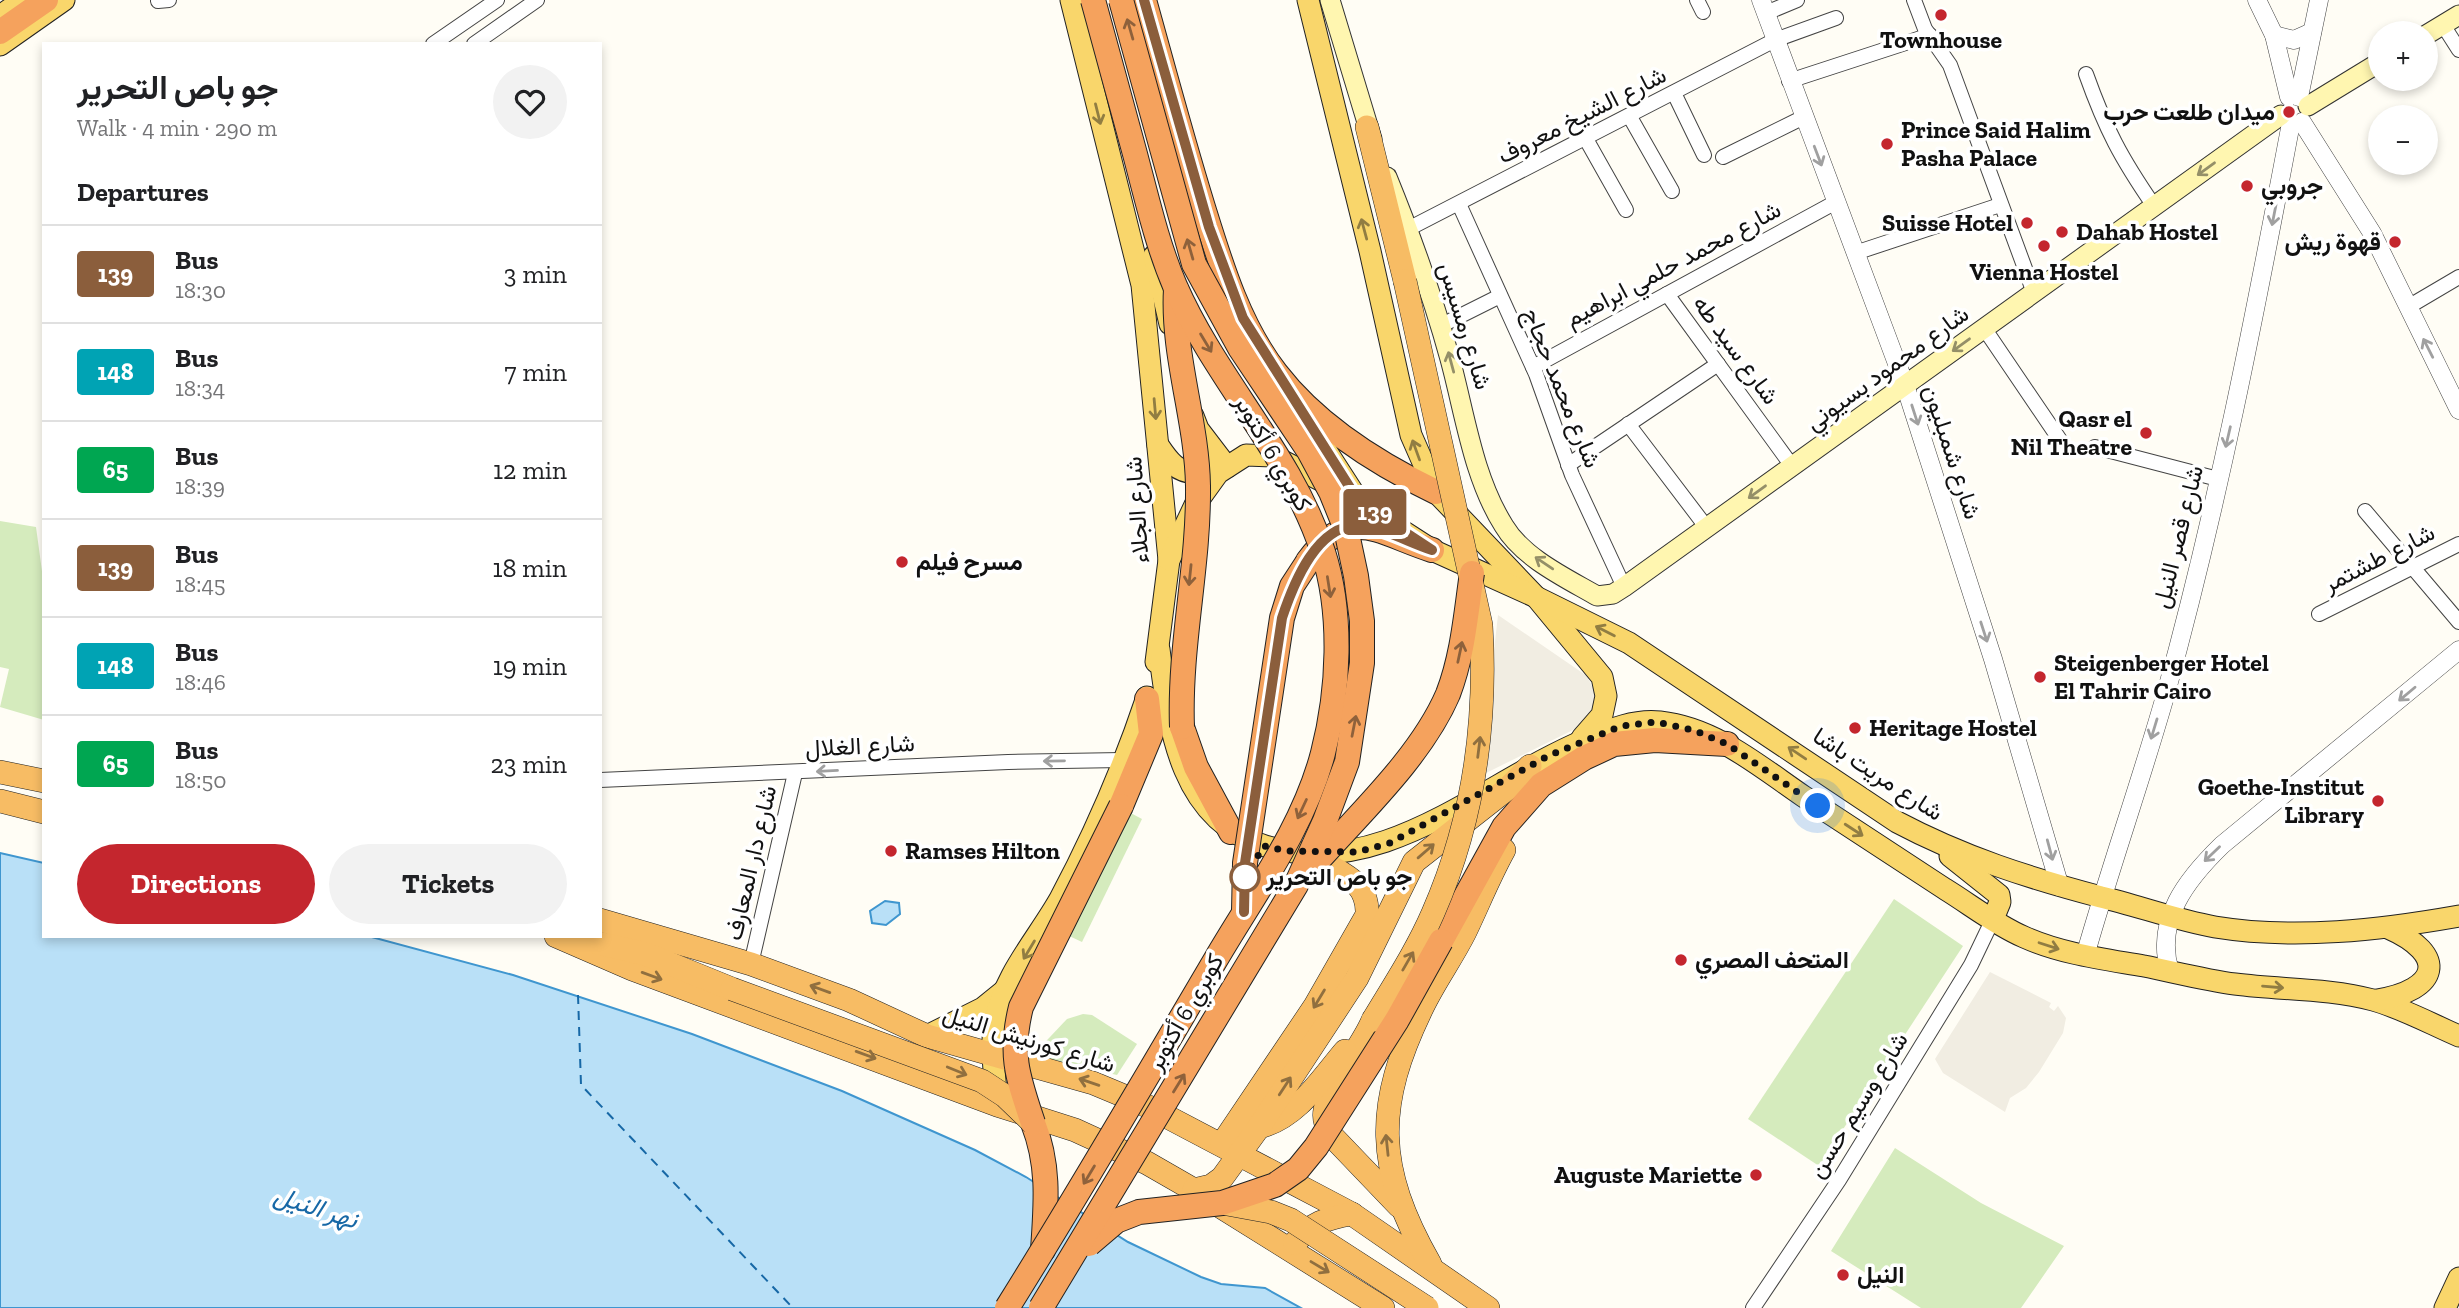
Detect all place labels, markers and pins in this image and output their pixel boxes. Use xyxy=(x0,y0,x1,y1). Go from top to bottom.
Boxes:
marker: Townhouse xyxy=(1933,7,1949,23)
place label: Townhouse xyxy=(1880,25,2003,54)
place label: ميدان طلعت حرب xyxy=(2103,97,2275,127)
marker: ميدان طلعت حرب xyxy=(2281,104,2297,120)
place label: Prince Said Halim Pasha Palace xyxy=(1901,115,2091,172)
marker: Prince Said Halim Pasha Palace xyxy=(1879,136,1895,152)
place label: جروبي xyxy=(2261,171,2323,206)
marker: جروبي xyxy=(2239,178,2255,194)
place label: Suisse Hotel xyxy=(1882,208,2013,237)
marker: Suisse Hotel xyxy=(2019,215,2035,231)
place label: Dahab Hostel xyxy=(2076,217,2218,246)
marker: Dahab Hostel xyxy=(2054,224,2070,240)
place label: قهوة ريش xyxy=(2285,227,2381,257)
marker: قهوة ريش xyxy=(2387,234,2403,250)
marker: Vienna Hostel xyxy=(2036,238,2052,254)
place label: Vienna Hostel xyxy=(1969,257,2119,286)
place label: Qasr el Nil Theatre xyxy=(2011,404,2132,461)
marker: Qasr el Nil Theatre xyxy=(2138,425,2154,441)
place label: مسرح فيلم xyxy=(916,547,1023,578)
marker: مسرح فيلم xyxy=(894,554,910,570)
place label: Steigenberger Hotel El Tahrir Cairo xyxy=(2054,648,2269,705)
marker: Steigenberger Hotel El Tahrir Cairo xyxy=(2032,669,2048,685)
place label: Heritage Hostel xyxy=(1869,713,2037,742)
marker: Heritage Hostel xyxy=(1847,720,1863,736)
place label: Goethe-Institut Library xyxy=(2198,772,2364,829)
marker: Goethe-Institut Library xyxy=(2370,793,2386,809)
place label: Ramses Hilton xyxy=(905,836,1060,865)
marker: Ramses Hilton xyxy=(883,843,899,859)
marker: جو باص التحرير xyxy=(1230,862,1260,892)
place label: جو باص التحرير xyxy=(1265,862,1412,892)
place label: المتحف المصري xyxy=(1695,945,1849,980)
marker: المتحف المصري xyxy=(1673,952,1689,968)
place label: Auguste Mariette xyxy=(1554,1160,1742,1189)
marker: Auguste Mariette xyxy=(1748,1167,1764,1183)
place label: النيل xyxy=(1857,1260,1904,1289)
marker: النيل xyxy=(1835,1267,1851,1283)

